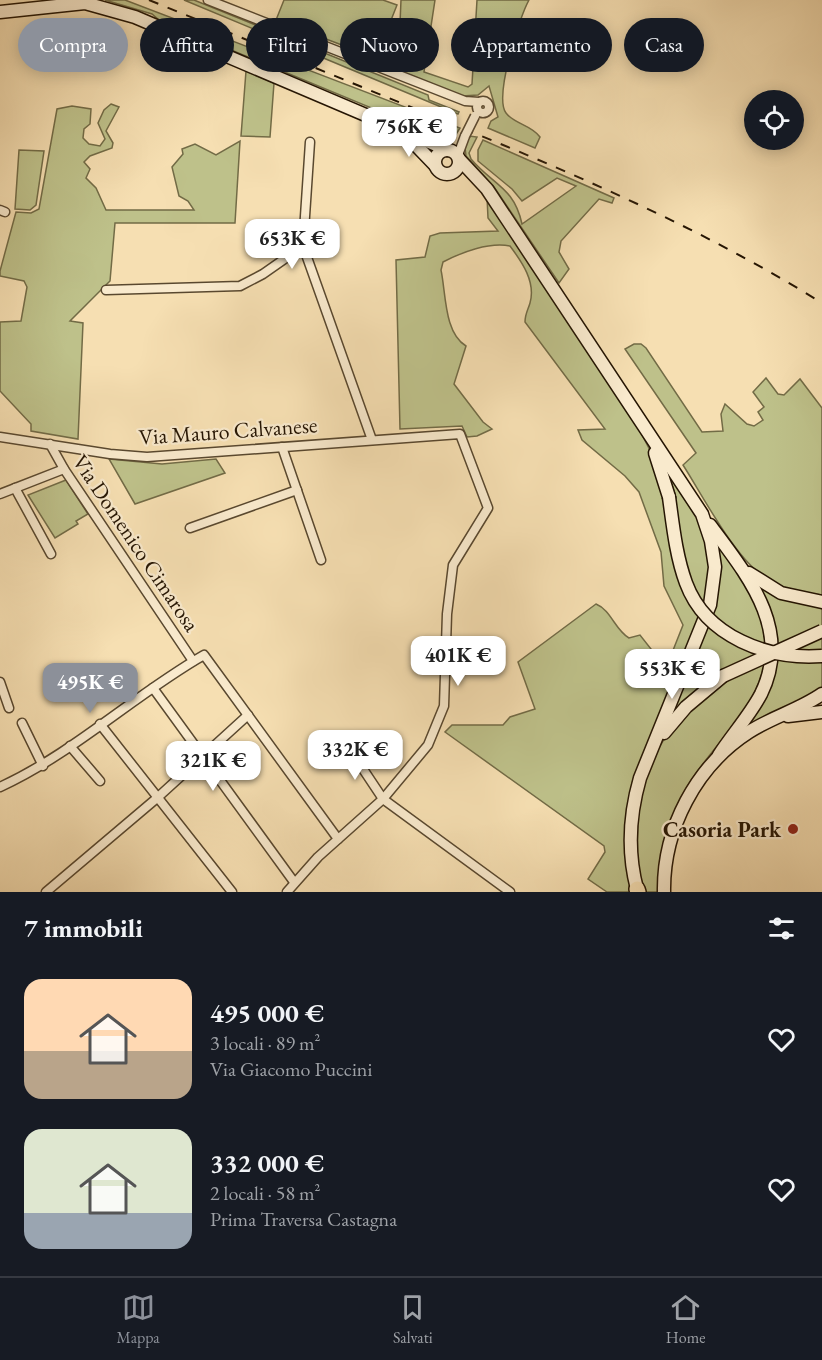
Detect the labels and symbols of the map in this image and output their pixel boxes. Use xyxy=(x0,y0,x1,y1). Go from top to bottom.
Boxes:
pin: 756K € xyxy=(360,107,458,158)
pin: 653K € xyxy=(243,219,341,270)
street label: Via Mauro Calvanese xyxy=(138,410,319,452)
street label: Via Domenico Cimarosa xyxy=(66,449,206,637)
pin: 401K € xyxy=(409,636,507,687)
pin: 553K € xyxy=(623,649,721,700)
pin: 495K € xyxy=(41,663,139,714)
pin: 332K € xyxy=(306,730,404,781)
pin: 321K € xyxy=(164,741,262,792)
place label: Casoria Park xyxy=(663,815,782,844)
marker: Casoria Park xyxy=(786,822,800,836)

